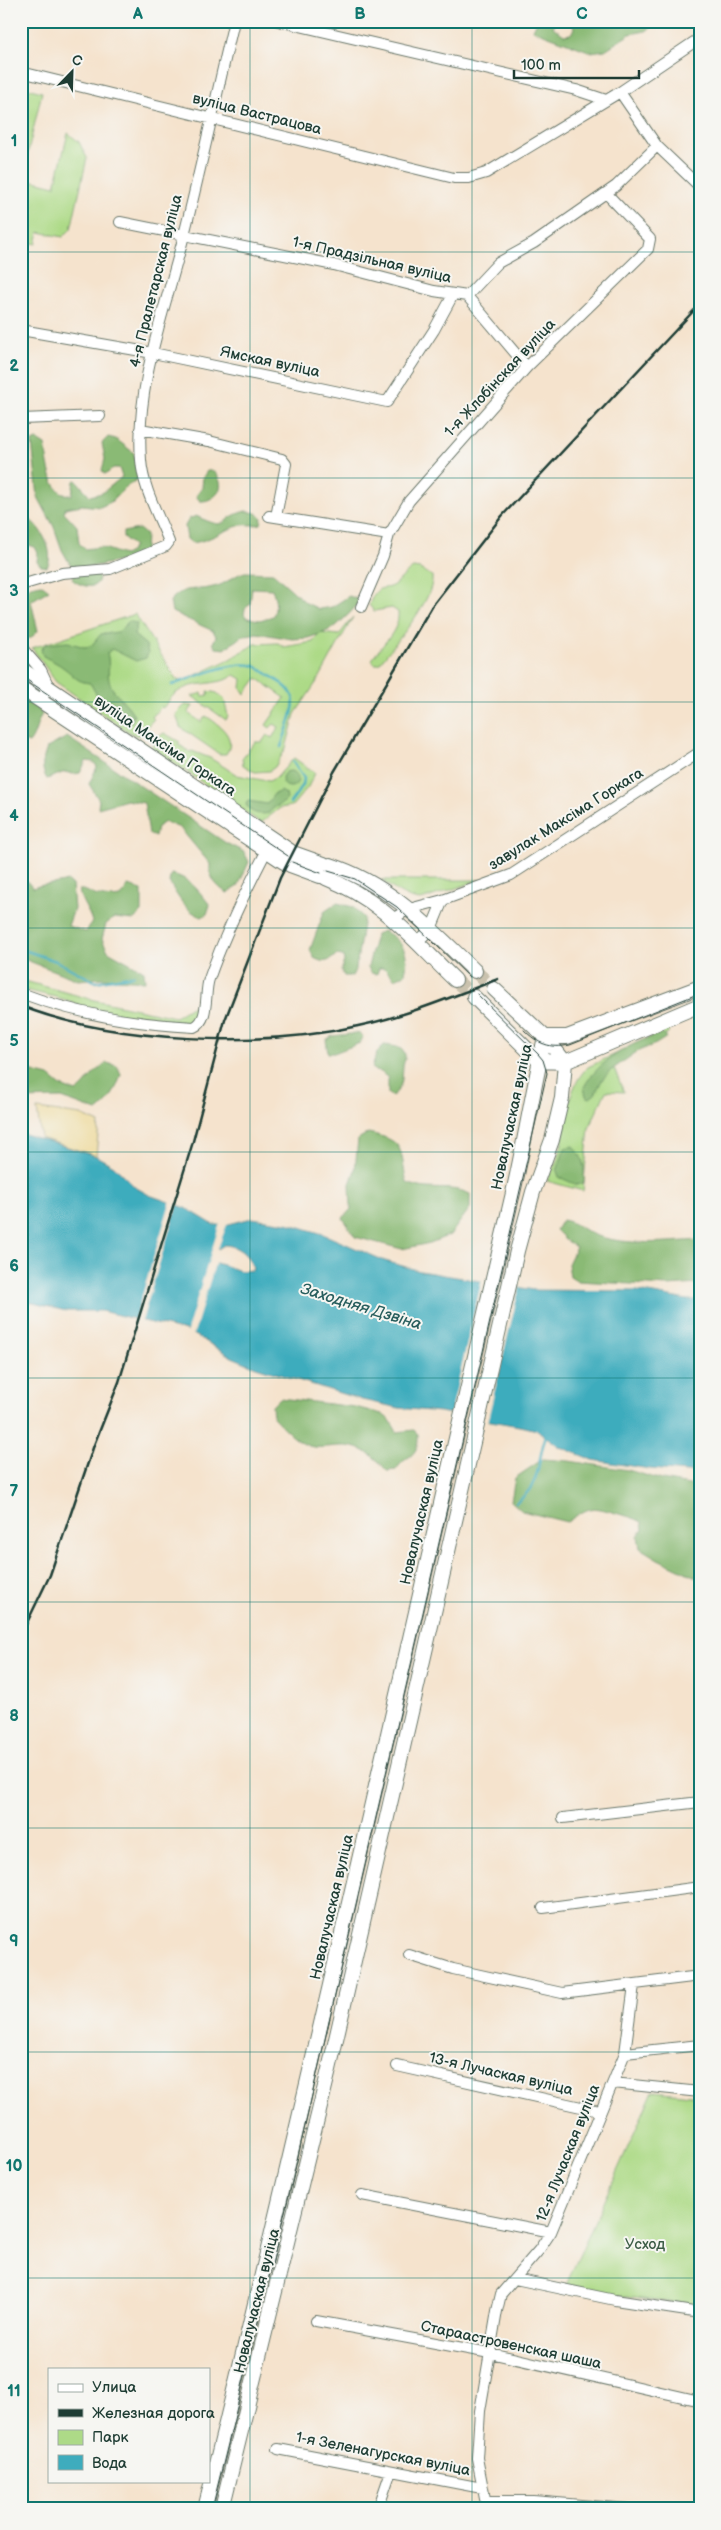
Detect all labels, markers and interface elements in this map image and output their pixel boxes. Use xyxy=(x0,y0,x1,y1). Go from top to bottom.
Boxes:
text: A xyxy=(132,5,143,24)
text: B xyxy=(354,5,366,24)
text: C xyxy=(576,5,588,24)
north arrow xyxy=(48,48,98,98)
scale bar xyxy=(514,48,638,80)
text: С xyxy=(69,51,85,70)
text: 100 m xyxy=(521,56,561,75)
street label: вуліца Вастрацова xyxy=(191,89,324,139)
text: 1 xyxy=(11,132,17,151)
street label: 4-я Пралетарская вуліца xyxy=(125,192,187,369)
street label: 1-я Прадзільная вуліца xyxy=(291,232,453,288)
street label: 1-я Жлобінская вуліца xyxy=(440,315,560,441)
street label: Ямская вуліца xyxy=(218,342,322,382)
text: 2 xyxy=(9,357,19,376)
text: 3 xyxy=(9,582,19,601)
street label: вуліца Максіма Горкага xyxy=(90,691,240,801)
street label: завулак Максіма Горкага xyxy=(485,764,647,874)
text: 4 xyxy=(9,807,19,826)
text: 5 xyxy=(9,1032,19,1051)
street label: Новалучаская вуліца xyxy=(487,1042,537,1192)
text: 6 xyxy=(9,1257,19,1276)
water label: Заходняя Дзвіна xyxy=(298,1280,424,1334)
street label: Новалучаская вуліца xyxy=(396,1437,448,1587)
text: 7 xyxy=(10,1482,19,1501)
text: 8 xyxy=(9,1707,19,1726)
street label: Новалучаская вуліца xyxy=(306,1832,358,1982)
text: 9 xyxy=(9,1932,19,1951)
street label: 13-я Лучаская вуліца xyxy=(427,2048,575,2100)
street label: 12-я Лучаская вуліца xyxy=(532,2081,604,2225)
text: 10 xyxy=(6,2157,22,2176)
street label: Новалучаская вуліца xyxy=(230,2226,284,2375)
park label: Усход xyxy=(625,2235,665,2254)
street label: Стараастровенская шаша xyxy=(419,2317,603,2373)
legend xyxy=(48,2368,210,2482)
text: Улица xyxy=(92,2378,137,2397)
text: 11 xyxy=(7,2382,21,2401)
text: Железная дорога xyxy=(92,2404,215,2423)
text: Парк xyxy=(92,2428,129,2447)
street label: 1-я Зеленагурская вуліца xyxy=(294,2428,472,2480)
text: Вода xyxy=(92,2454,127,2473)

